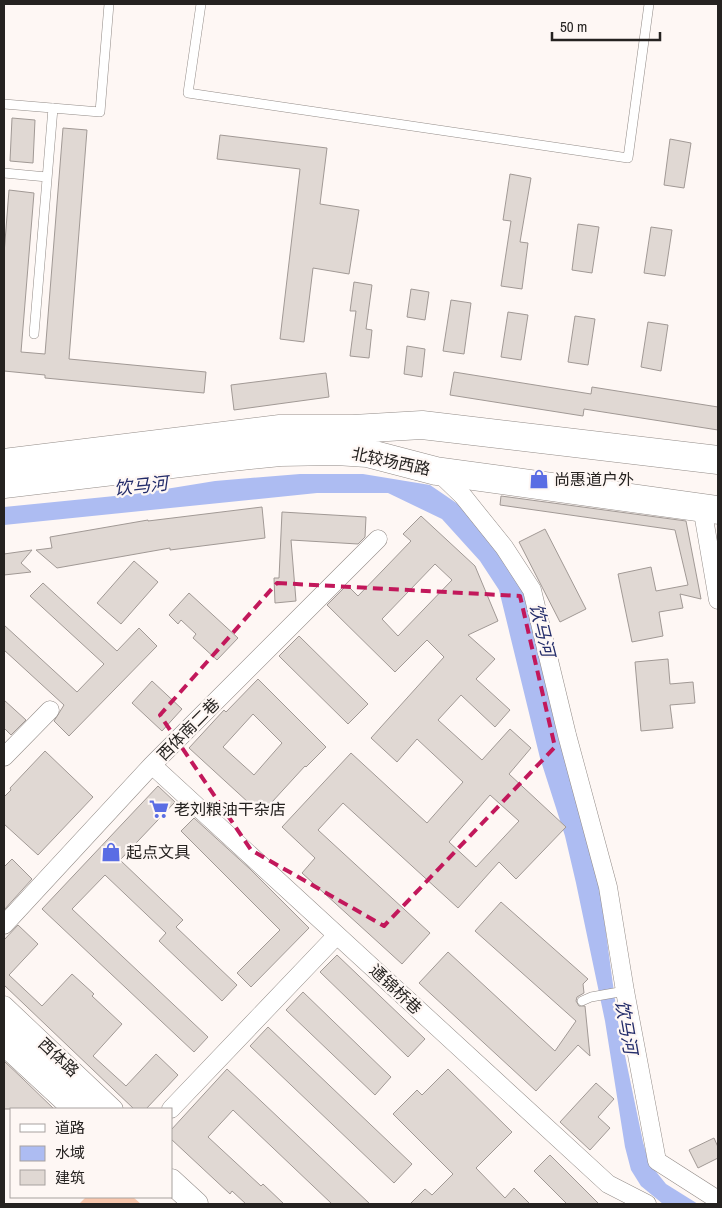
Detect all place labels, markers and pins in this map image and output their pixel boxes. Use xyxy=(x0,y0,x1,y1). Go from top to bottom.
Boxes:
shop icon: 尚惠道户外 xyxy=(528,468,550,490)
place label: 尚惠道户外 xyxy=(554,468,634,490)
supermarket icon: 老刘粮油干杂店 xyxy=(148,798,170,820)
place label: 老刘粮油干杂店 xyxy=(174,798,286,820)
shop icon: 起点文具 xyxy=(100,841,122,863)
place label: 起点文具 xyxy=(126,841,190,863)

